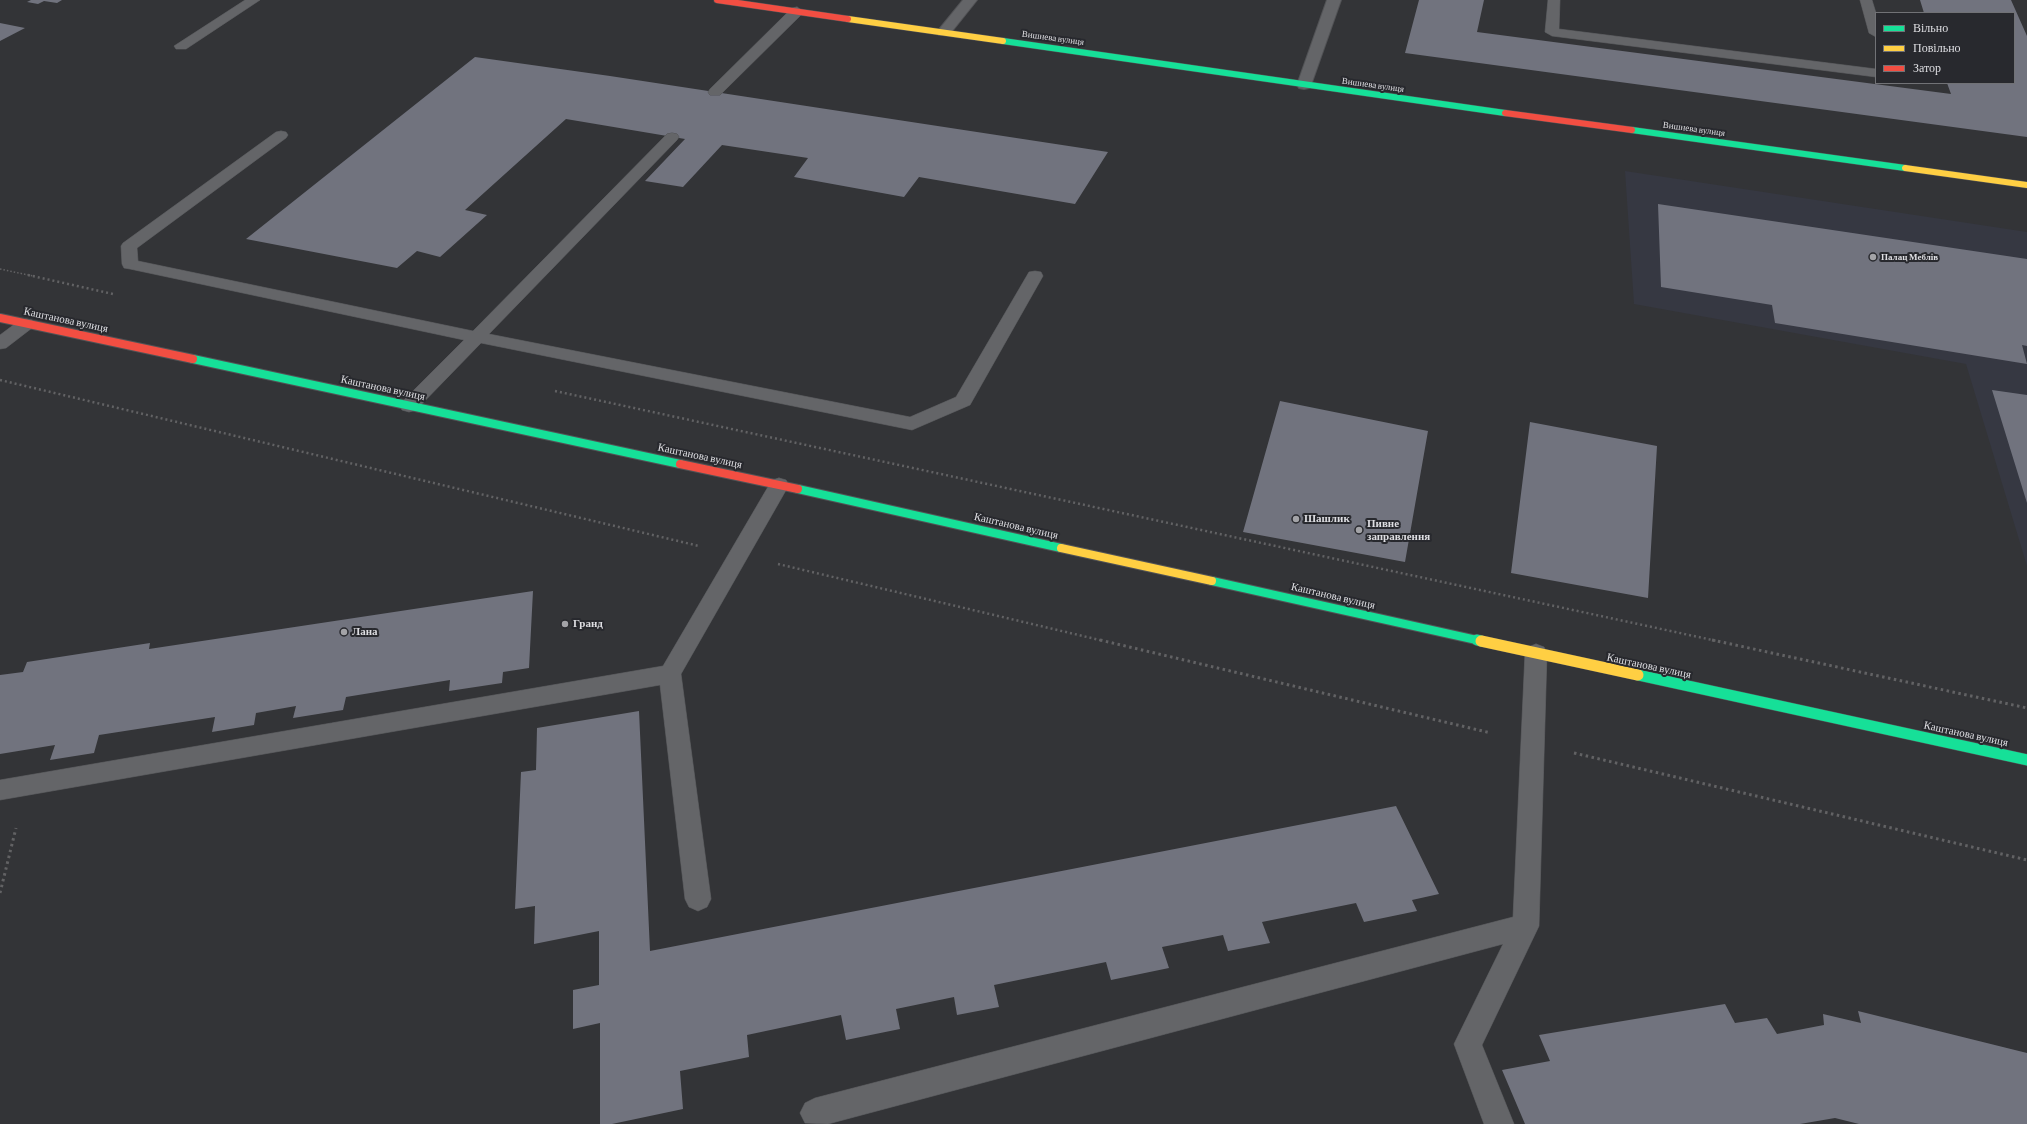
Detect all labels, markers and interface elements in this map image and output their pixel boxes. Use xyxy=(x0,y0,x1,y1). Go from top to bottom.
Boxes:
legend xyxy=(1875,12,2015,84)
text: Вільно xyxy=(1913,21,1948,35)
street label: Вишнева вулиця xyxy=(1021,28,1085,48)
text: Повільно xyxy=(1913,41,1961,55)
text: Затор xyxy=(1913,61,1941,75)
street label: Вишнева вулиця xyxy=(1341,75,1405,95)
street label: Вишнева вулиця xyxy=(1662,119,1726,139)
marker: Палац Меблів xyxy=(1868,252,1878,262)
place label: Палац Меблів xyxy=(1881,252,1938,262)
street label: Каштанова вулиця xyxy=(23,305,109,335)
street label: Каштанова вулиця xyxy=(340,373,426,403)
street label: Каштанова вулиця xyxy=(657,441,743,471)
street label: Каштанова вулиця xyxy=(973,510,1059,542)
place label: Шашлик xyxy=(1304,512,1350,526)
marker: Шашлик xyxy=(1291,514,1301,524)
place label: Пивне заправлення xyxy=(1367,517,1430,543)
marker: Пивне заправлення xyxy=(1354,525,1364,535)
street label: Каштанова вулиця xyxy=(1290,580,1376,612)
place label: Гранд xyxy=(573,617,603,631)
marker: Гранд xyxy=(560,619,570,629)
place label: Лана xyxy=(352,625,378,639)
marker: Лана xyxy=(339,627,349,637)
street label: Каштанова вулиця xyxy=(1606,651,1692,681)
street label: Каштанова вулиця xyxy=(1923,719,2009,749)

